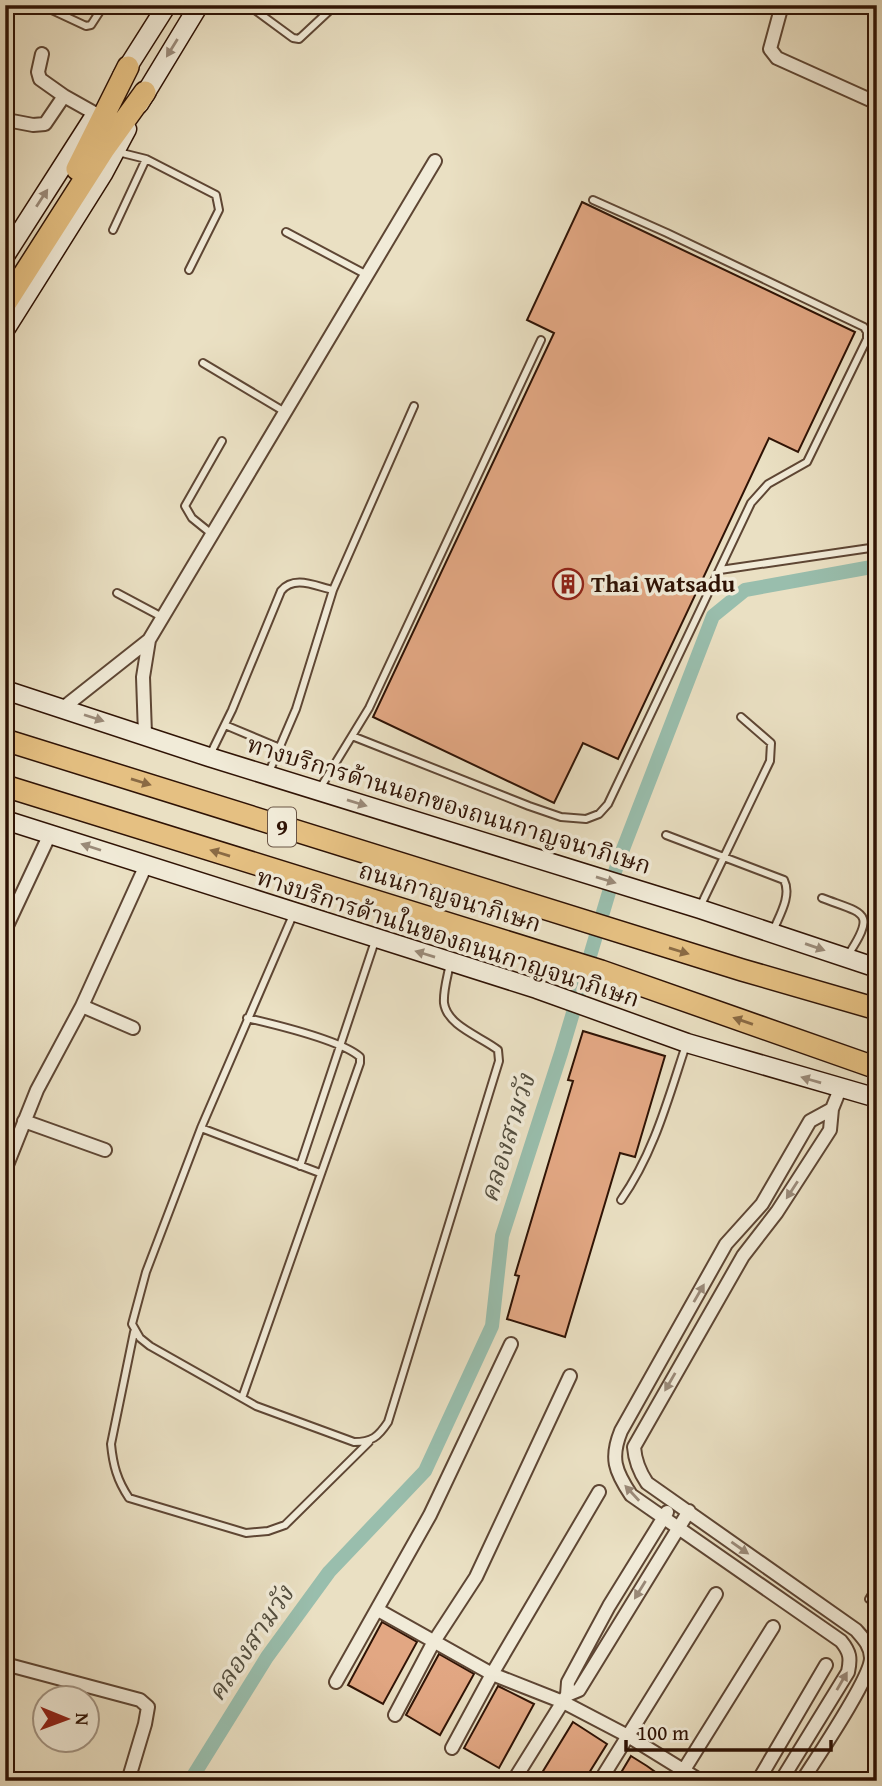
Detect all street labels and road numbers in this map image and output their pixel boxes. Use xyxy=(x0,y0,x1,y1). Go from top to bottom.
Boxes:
street label: ทางบริการด้านนอกของถนนกาญจนาภิเษก xyxy=(243,726,655,883)
road number: 9 xyxy=(268,807,296,846)
street label: ถนนกาญจนาภิเษก xyxy=(355,852,546,941)
street label: ทางบริการด้านในของถนนกาญจนาภิเษก xyxy=(252,859,644,1016)

